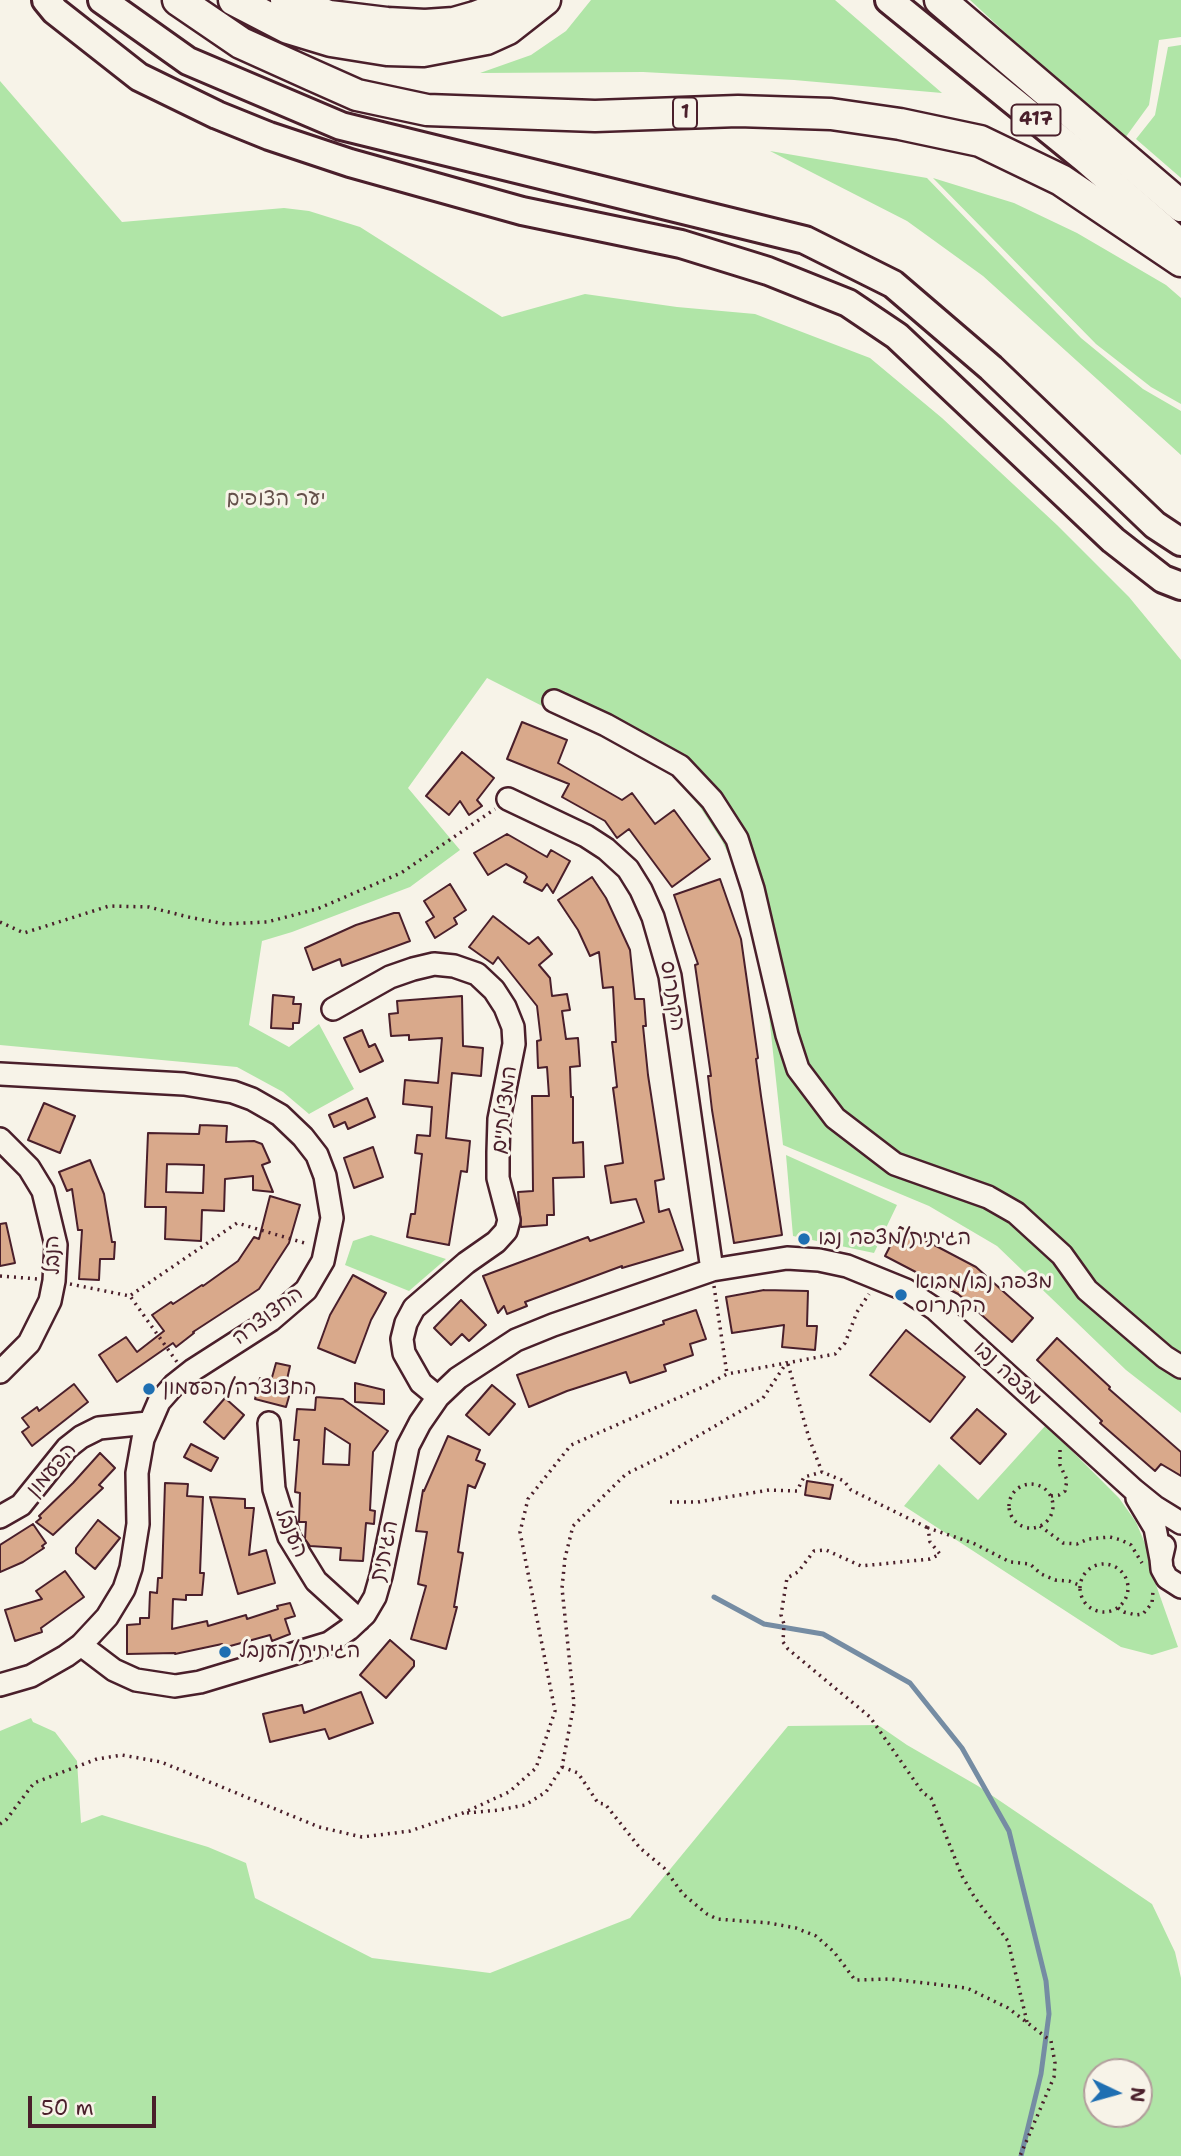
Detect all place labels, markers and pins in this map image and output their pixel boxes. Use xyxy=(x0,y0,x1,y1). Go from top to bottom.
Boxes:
place label: הגיתית/מצפה נבו xyxy=(818,1226,971,1252)
marker: הגיתית/מצפה נבו xyxy=(796,1231,812,1247)
place label: מצפה נבו/מבוא הקתרוס xyxy=(915,1270,1053,1320)
marker: מצפה נבו/מבוא הקתרוס xyxy=(893,1287,909,1303)
place label: החצוצרה/הפעמון xyxy=(163,1376,317,1402)
marker: החצוצרה/הפעמון xyxy=(141,1381,157,1397)
place label: הגיתית/הענבל xyxy=(239,1639,360,1665)
marker: הגיתית/הענבל xyxy=(217,1644,233,1660)

